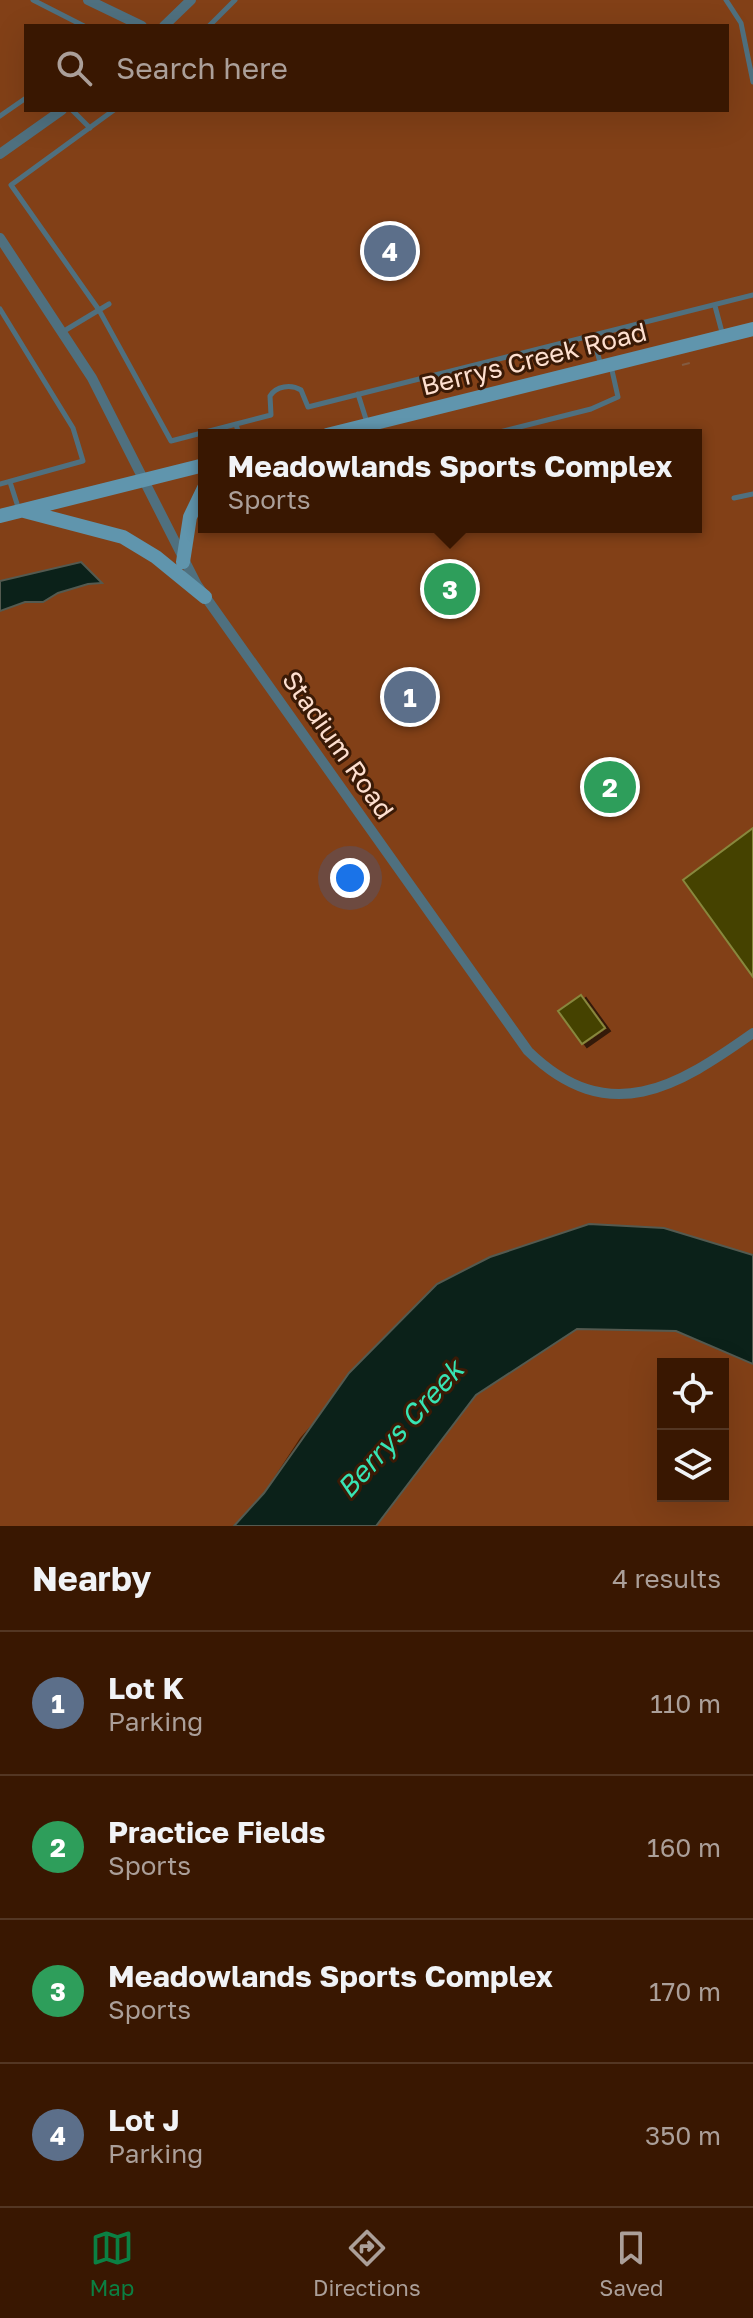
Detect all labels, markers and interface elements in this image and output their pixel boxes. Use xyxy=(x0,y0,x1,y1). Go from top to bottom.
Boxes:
search box xyxy=(24,24,729,112)
icon: search xyxy=(52,46,96,90)
text: Search here xyxy=(116,50,288,86)
pin: 4 xyxy=(364,221,416,281)
street label: Berrys Creek Road xyxy=(418,316,650,401)
popup xyxy=(198,429,702,533)
text: Meadowlands Sports Complex xyxy=(228,448,672,484)
text: Sports xyxy=(228,484,311,515)
pin: 3 xyxy=(424,559,476,619)
street label: Stadium Road xyxy=(276,665,401,825)
pin: 1 xyxy=(384,667,436,727)
pin: 2 xyxy=(584,757,636,817)
your location xyxy=(330,858,370,898)
water label: Berrys Creek xyxy=(329,1351,472,1504)
map controls xyxy=(657,1358,729,1502)
button: locate xyxy=(657,1358,729,1430)
button: layers xyxy=(657,1430,729,1502)
text: Nearby xyxy=(32,1558,152,1598)
text: 4 results xyxy=(612,1563,721,1594)
text: Lot K xyxy=(108,1670,184,1706)
text: 1 xyxy=(51,1688,65,1719)
text: 110 m xyxy=(650,1688,721,1719)
text: Parking xyxy=(108,1706,203,1737)
text: Practice Fields xyxy=(108,1814,326,1850)
text: 2 xyxy=(50,1832,66,1863)
text: 160 m xyxy=(647,1832,721,1863)
text: Sports xyxy=(108,1850,191,1881)
text: Meadowlands Sports Complex xyxy=(108,1958,553,1994)
text: 3 xyxy=(50,1976,66,2007)
text: 170 m xyxy=(649,1976,721,2007)
text: Sports xyxy=(108,1994,191,2025)
text: Lot J xyxy=(108,2102,180,2138)
text: 4 xyxy=(50,2120,66,2151)
text: 350 m xyxy=(645,2120,721,2151)
text: Parking xyxy=(108,2138,203,2169)
tab: Map xyxy=(89,2226,134,2301)
tab: Directions xyxy=(313,2226,421,2301)
tab: Saved xyxy=(599,2226,664,2301)

